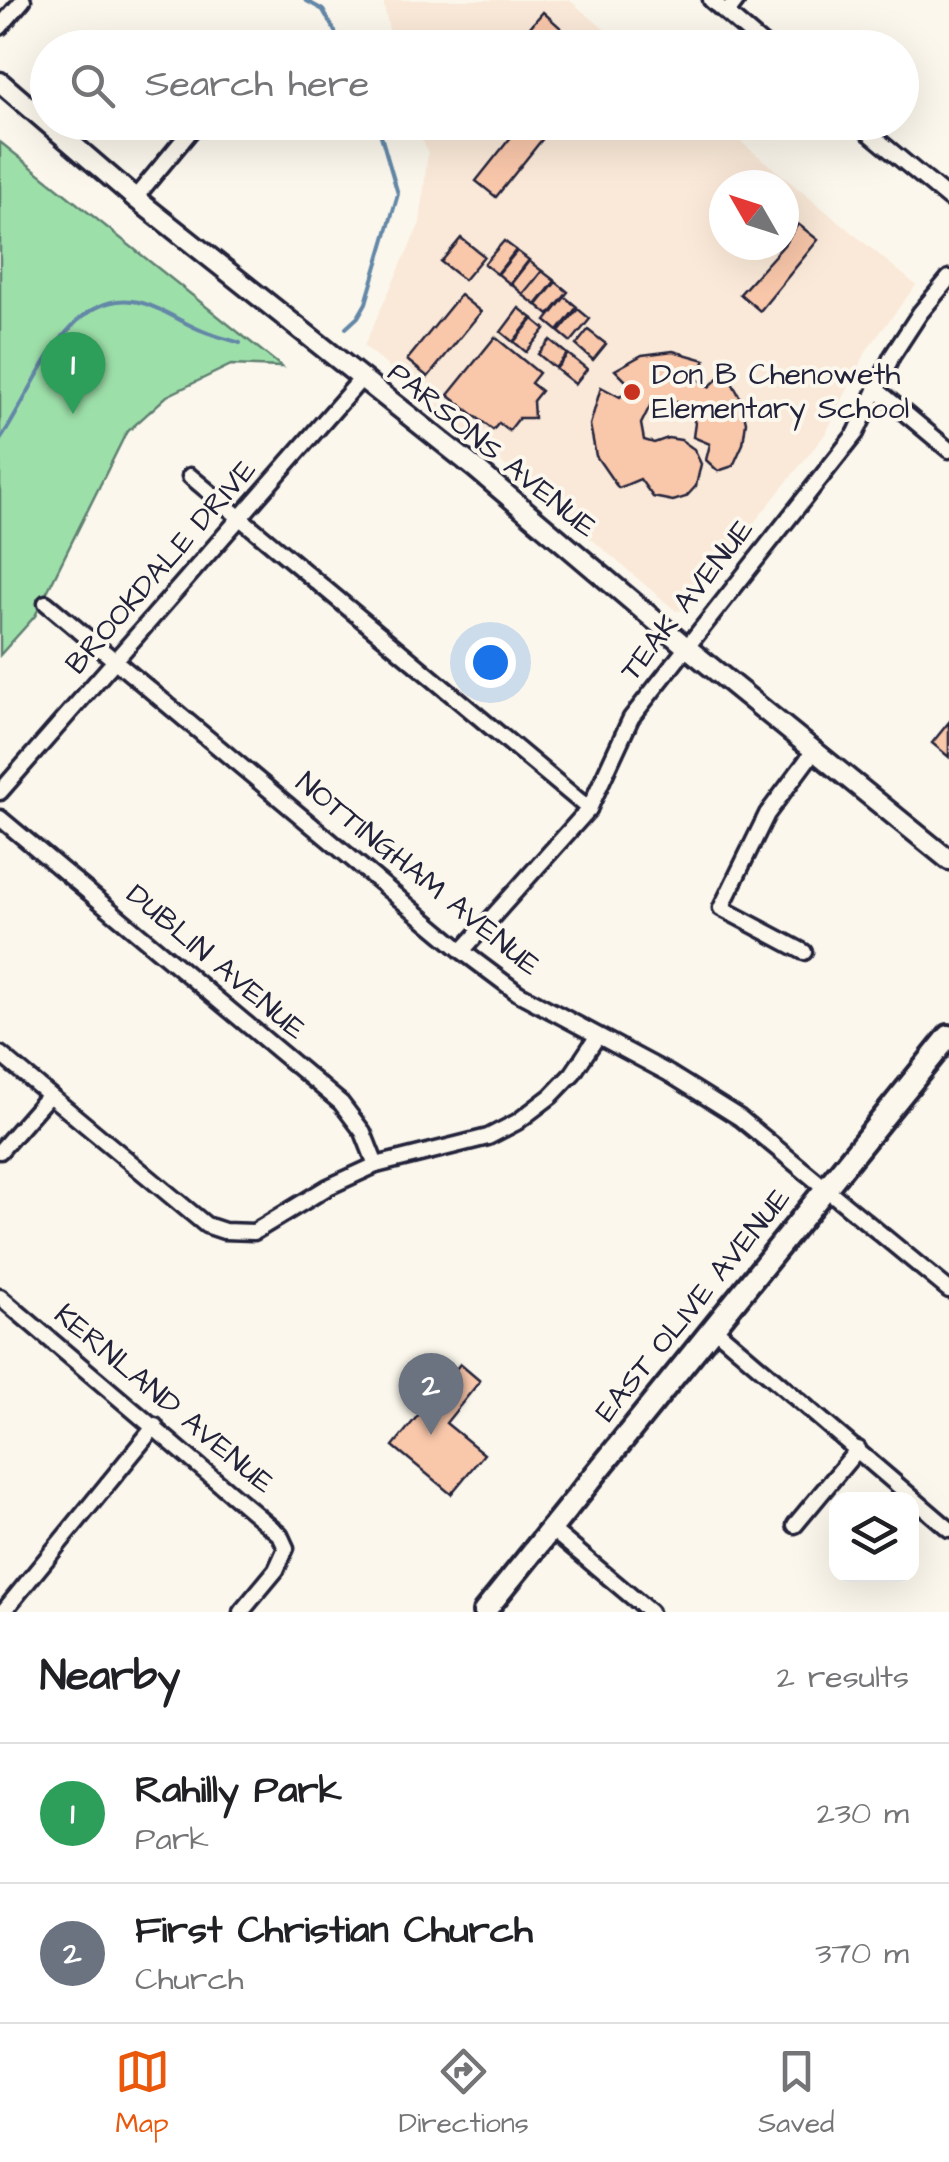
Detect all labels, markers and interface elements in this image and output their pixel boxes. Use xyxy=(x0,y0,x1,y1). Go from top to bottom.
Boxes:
search box xyxy=(30,30,919,140)
icon: search xyxy=(65,58,120,113)
text: Search here xyxy=(145,59,369,111)
north arrow xyxy=(709,170,799,260)
pin: 1 xyxy=(40,332,106,414)
street label: PARSONS AVENUE xyxy=(378,352,606,548)
place label: Don B Chenoweth Elementary School xyxy=(652,354,909,431)
marker: Don B Chenoweth Elementary School xyxy=(621,381,643,403)
street label: BROOKDALE DRIVE xyxy=(56,450,266,684)
street label: TEAK AVENUE xyxy=(610,510,764,690)
your location xyxy=(465,637,516,688)
street label: NOTTINGHAM AVENUE xyxy=(287,762,549,986)
street label: DUBLIN AVENUE xyxy=(117,874,315,1050)
street label: EAST OLIVE AVENUE xyxy=(585,1179,801,1431)
street label: KERNLAND AVENUE xyxy=(45,1294,283,1504)
pin: 2 xyxy=(398,1352,464,1435)
map controls xyxy=(829,1492,919,1582)
button: layers xyxy=(829,1492,919,1582)
text: Nearby xyxy=(40,1648,180,1706)
text: 2 results xyxy=(777,1655,909,1700)
text: Rahilly Park xyxy=(135,1765,342,1817)
text: 1 xyxy=(70,1791,75,1836)
text: 230 m xyxy=(817,1791,909,1836)
text: Park xyxy=(135,1817,209,1862)
text: First Christian Church xyxy=(135,1905,533,1957)
text: 2 xyxy=(63,1931,82,1976)
text: 370 m xyxy=(815,1931,909,1976)
text: Church xyxy=(135,1957,244,2002)
tab: Map xyxy=(115,2044,170,2143)
tab: Directions xyxy=(399,2044,529,2143)
tab: Saved xyxy=(758,2044,834,2143)

